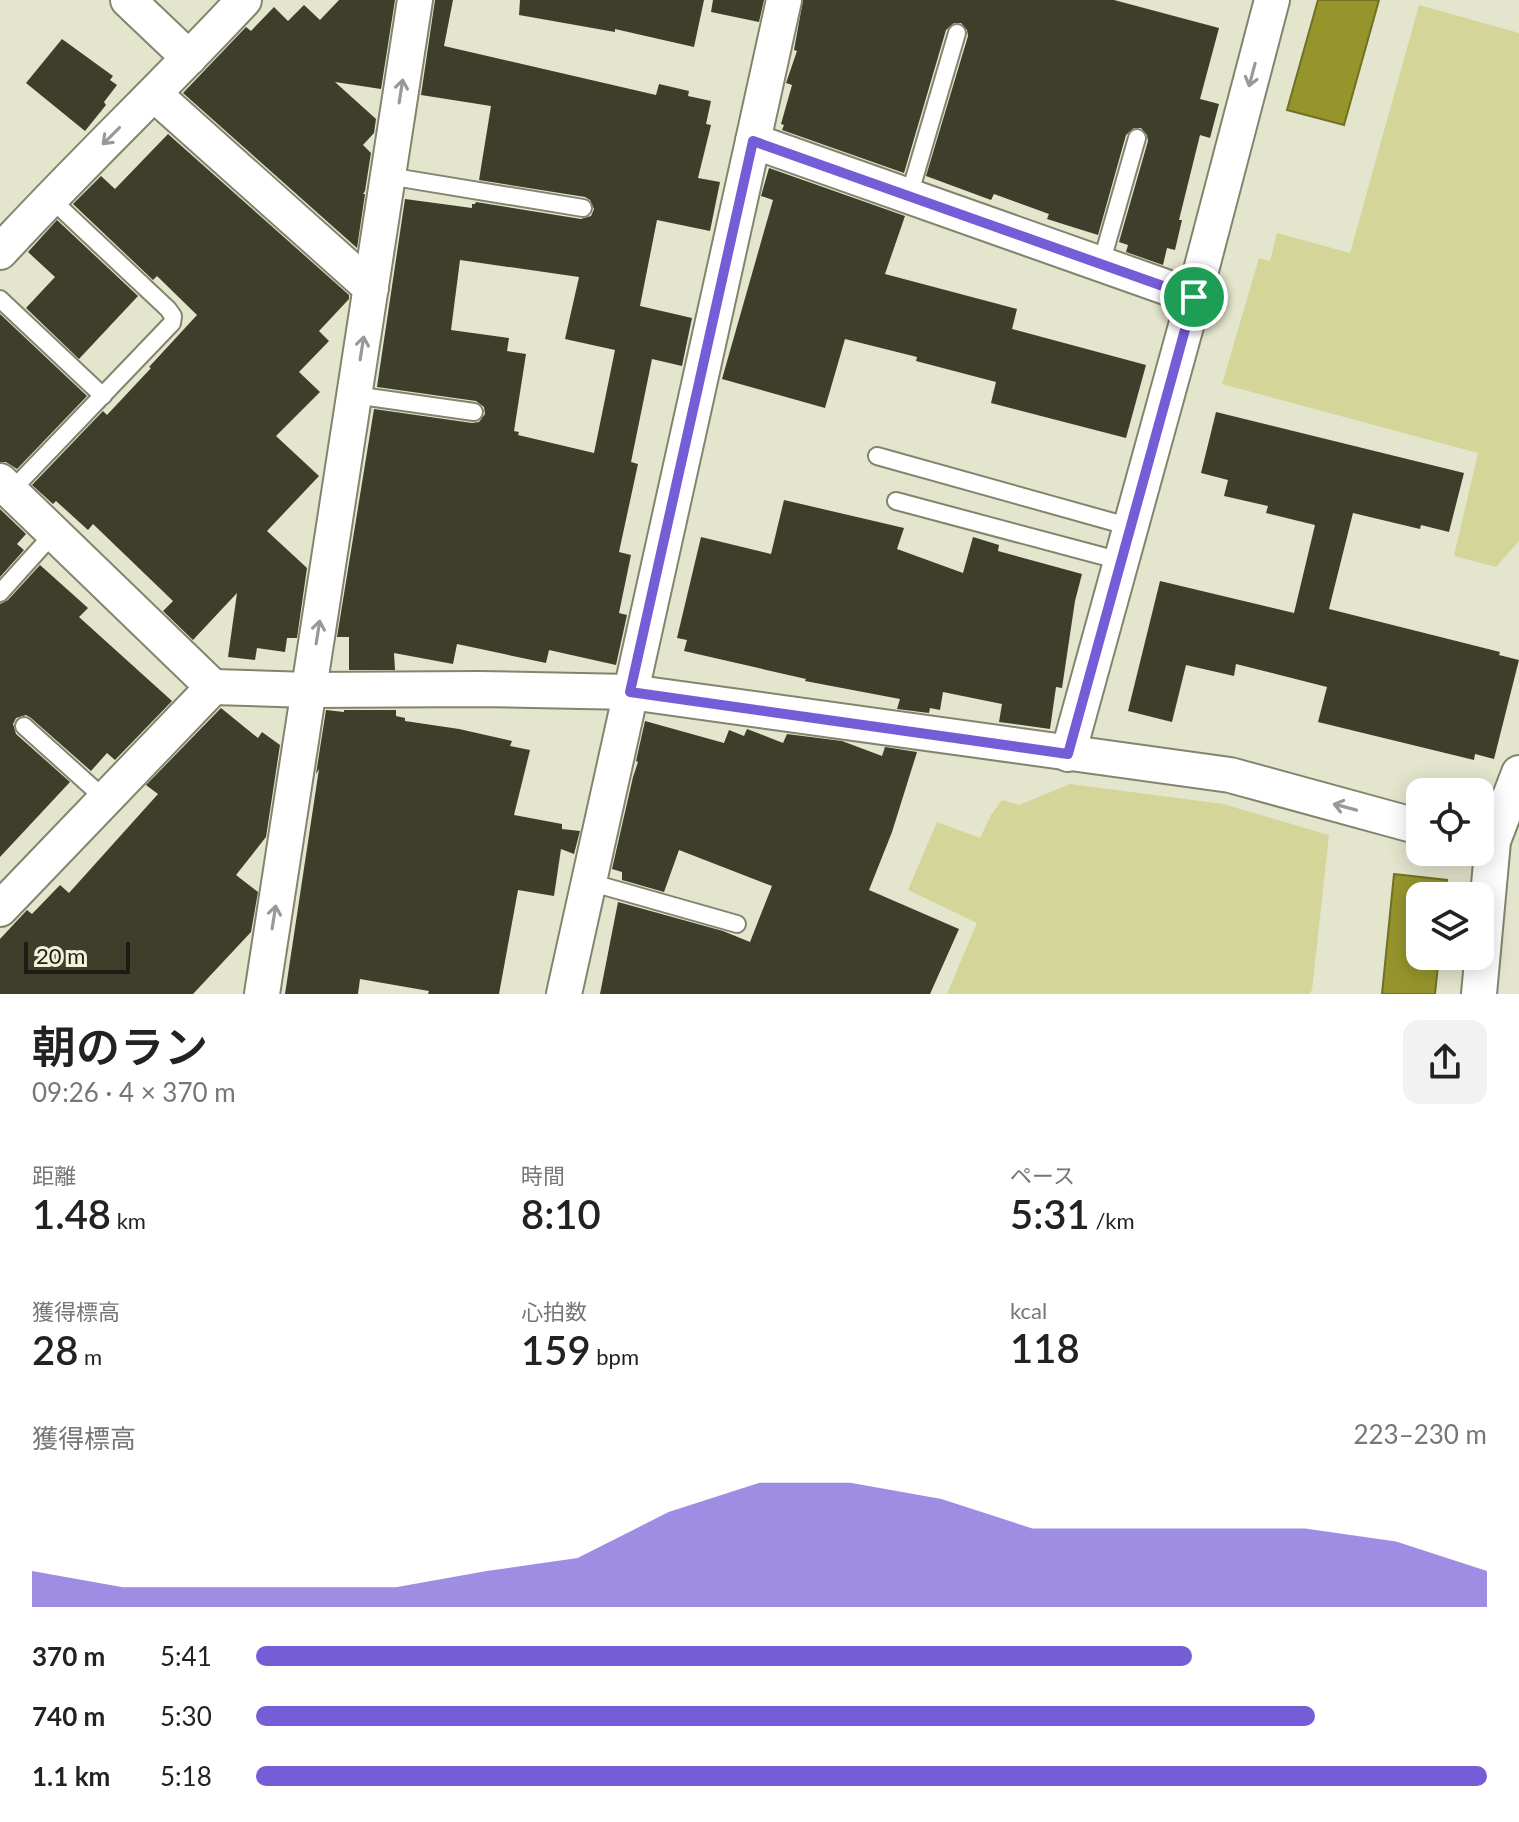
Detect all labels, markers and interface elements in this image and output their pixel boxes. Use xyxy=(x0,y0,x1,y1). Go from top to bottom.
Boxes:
one-way arrow xyxy=(1244,62,1259,88)
one-way arrow xyxy=(394,78,409,104)
one-way arrow xyxy=(102,126,122,146)
pin xyxy=(1160,263,1228,331)
icon: arrive xyxy=(1172,275,1216,319)
one-way arrow xyxy=(355,335,370,361)
one-way arrow xyxy=(311,620,326,645)
map controls xyxy=(1406,778,1494,970)
button: locate xyxy=(1406,778,1494,866)
one-way arrow xyxy=(1332,798,1358,813)
button: layers xyxy=(1406,882,1494,970)
one-way arrow xyxy=(267,905,282,930)
scale bar xyxy=(24,938,130,974)
text: 20 m xyxy=(36,942,85,969)
text: 朝のラン xyxy=(32,1020,208,1072)
button: share xyxy=(1403,1020,1487,1104)
text: 09:26 · 4 × 370 m xyxy=(32,1076,236,1108)
text: 距離 xyxy=(32,1162,76,1189)
text: 時間 xyxy=(521,1162,565,1189)
text: ペース xyxy=(1010,1162,1075,1189)
text: 1.48 xyxy=(32,1190,111,1238)
text: 8:10 xyxy=(521,1190,601,1238)
text: 5:31 xyxy=(1010,1190,1090,1238)
text: km xyxy=(111,1207,146,1234)
text: /km xyxy=(1090,1207,1135,1234)
text: kcal xyxy=(1010,1297,1047,1324)
text: 獲得標高 xyxy=(32,1298,120,1325)
text: 心拍数 xyxy=(521,1298,587,1325)
text: 118 xyxy=(1010,1324,1080,1372)
text: 28 xyxy=(32,1326,78,1374)
text: 159 xyxy=(521,1326,591,1374)
text: m xyxy=(78,1343,102,1370)
text: bpm xyxy=(591,1343,639,1370)
text: 223–230 m xyxy=(1353,1418,1487,1450)
text: 獲得標高 xyxy=(32,1422,136,1454)
text: 370 m xyxy=(32,1640,105,1672)
text: 5:41 xyxy=(160,1640,212,1672)
text: 740 m xyxy=(32,1700,105,1732)
text: 5:30 xyxy=(160,1700,212,1732)
text: 1.1 km xyxy=(32,1760,110,1792)
text: 5:18 xyxy=(160,1760,212,1792)

